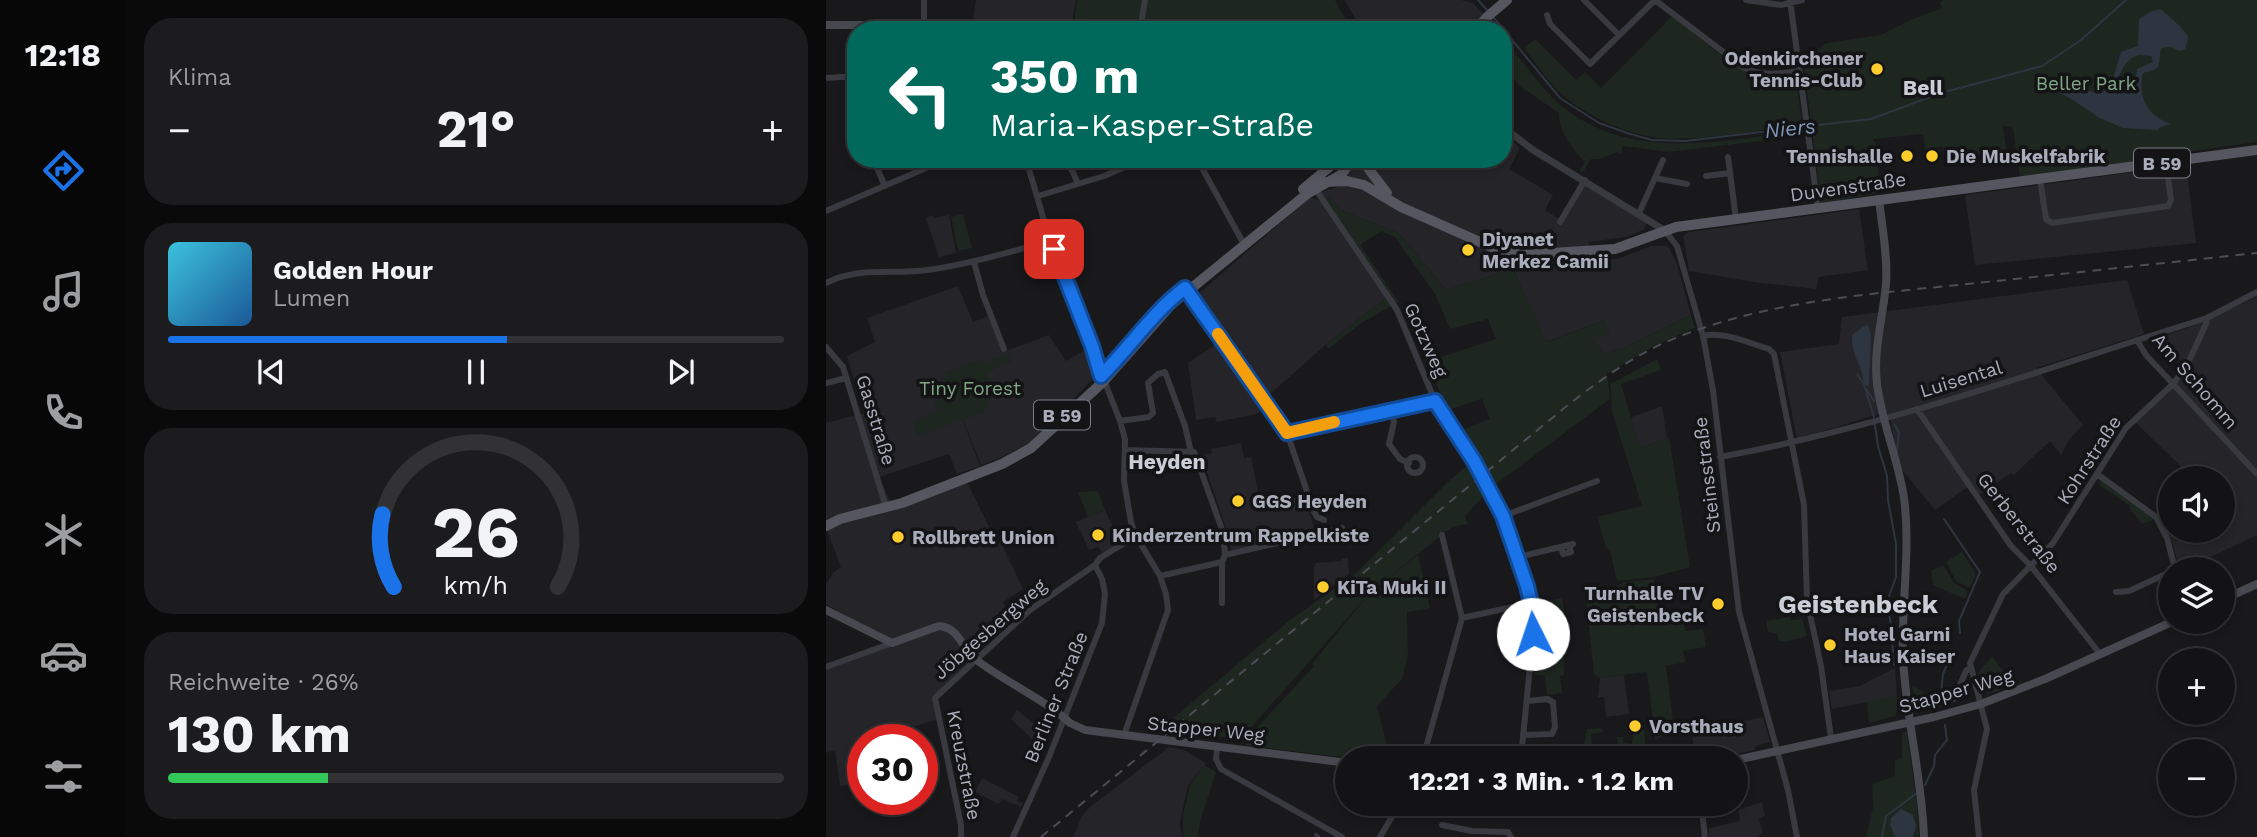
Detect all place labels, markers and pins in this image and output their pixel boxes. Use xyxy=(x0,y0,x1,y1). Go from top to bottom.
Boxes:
place label: Odenkirchener Tennis-Club xyxy=(1724,47,1864,92)
marker: Odenkirchener Tennis-Club xyxy=(1869,61,1885,77)
place label: Tennishalle xyxy=(1786,145,1893,168)
place label: Die Muskelfabrik xyxy=(1946,145,2105,168)
marker: Tennishalle xyxy=(1899,148,1915,164)
marker: Die Muskelfabrik xyxy=(1924,148,1940,164)
pin xyxy=(1024,219,1084,279)
place label: Diyanet Merkez Camii xyxy=(1482,228,1609,273)
marker: Diyanet Merkez Camii xyxy=(1460,242,1476,258)
place label: GGS Heyden xyxy=(1252,490,1367,513)
marker: GGS Heyden xyxy=(1230,493,1246,509)
place label: Kinderzentrum Rappelkiste xyxy=(1112,524,1370,547)
place label: Rollbrett Union xyxy=(912,526,1055,549)
marker: Kinderzentrum Rappelkiste xyxy=(1090,527,1106,543)
marker: Rollbrett Union xyxy=(890,529,906,545)
place label: KiTa Muki II xyxy=(1337,576,1446,599)
marker: KiTa Muki II xyxy=(1315,579,1331,595)
place label: Turnhalle TV Geistenbeck xyxy=(1584,582,1704,627)
marker: Turnhalle TV Geistenbeck xyxy=(1710,596,1726,612)
place label: Hotel Garni Haus Kaiser xyxy=(1844,623,1956,668)
marker: Hotel Garni Haus Kaiser xyxy=(1822,637,1838,653)
place label: Vorsthaus xyxy=(1649,715,1744,738)
marker: Vorsthaus xyxy=(1627,718,1643,734)

